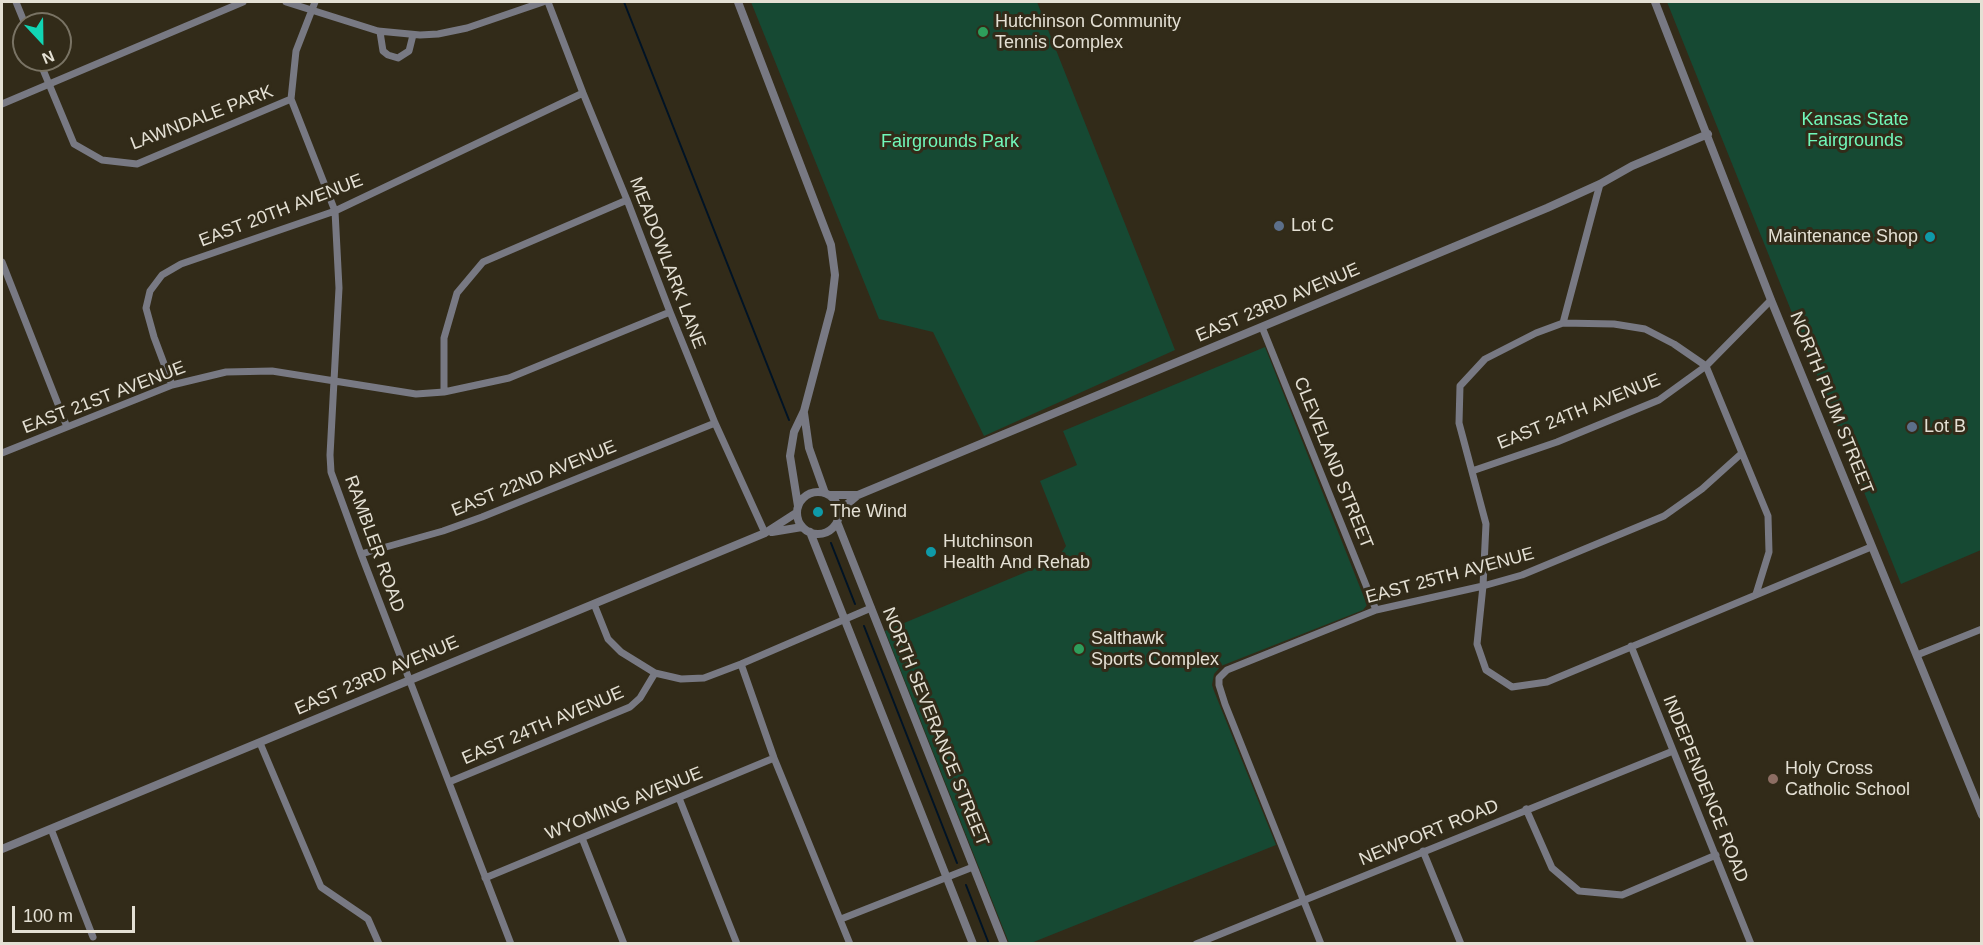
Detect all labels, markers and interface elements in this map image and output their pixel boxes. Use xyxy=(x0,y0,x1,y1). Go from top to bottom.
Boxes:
place label: Hutchinson Community Tennis Complex xyxy=(995,11,1181,54)
north arrow xyxy=(12,12,72,72)
marker: Hutchinson Community Tennis Complex xyxy=(976,25,990,39)
text: N xyxy=(40,47,57,67)
street label: LAWNDALE PARK xyxy=(128,81,276,155)
park label: Kansas State Fairgrounds xyxy=(1801,109,1909,152)
park label: Fairgrounds Park xyxy=(881,131,1019,153)
street label: EAST 20TH AVENUE xyxy=(196,170,366,252)
street label: MEADOWLARK LANE xyxy=(624,174,710,352)
place label: Lot C xyxy=(1291,215,1334,237)
marker: Lot C xyxy=(1272,219,1286,233)
place label: Maintenance Shop xyxy=(1768,226,1918,248)
marker: Maintenance Shop xyxy=(1923,230,1937,244)
street label: EAST 23RD AVENUE xyxy=(1193,259,1363,347)
street label: NORTH PLUM STREET xyxy=(1785,309,1877,497)
street label: EAST 21ST AVENUE xyxy=(20,357,188,439)
street label: EAST 24TH AVENUE xyxy=(1494,369,1664,455)
street label: CLEVELAND STREET xyxy=(1289,374,1377,552)
place label: Lot B xyxy=(1924,416,1966,438)
marker: Lot B xyxy=(1905,420,1919,434)
street label: EAST 22ND AVENUE xyxy=(448,436,620,522)
street label: RAMBLER ROAD xyxy=(339,473,409,615)
place label: The Wind xyxy=(830,501,907,523)
marker: The Wind xyxy=(811,505,825,519)
place label: Hutchinson Health And Rehab xyxy=(943,531,1090,574)
street label: EAST 25TH AVENUE xyxy=(1363,543,1537,609)
marker: Hutchinson Health And Rehab xyxy=(924,545,938,559)
street label: NORTH SEVERANCE STREET xyxy=(877,604,993,850)
place label: Salthawk Sports Complex xyxy=(1091,628,1219,670)
street label: EAST 23RD AVENUE xyxy=(292,632,462,720)
marker: Salthawk Sports Complex xyxy=(1072,642,1086,656)
street label: EAST 24TH AVENUE xyxy=(459,682,627,770)
street label: INDEPENDENCE ROAD xyxy=(1658,692,1752,886)
place label: Holy Cross Catholic School xyxy=(1785,758,1910,800)
street label: WYOMING AVENUE xyxy=(542,763,706,845)
marker: Holy Cross Catholic School xyxy=(1766,772,1780,786)
street label: NEWPORT ROAD xyxy=(1356,795,1502,871)
scale bar xyxy=(15,894,138,932)
text: 100 m xyxy=(23,906,73,926)

